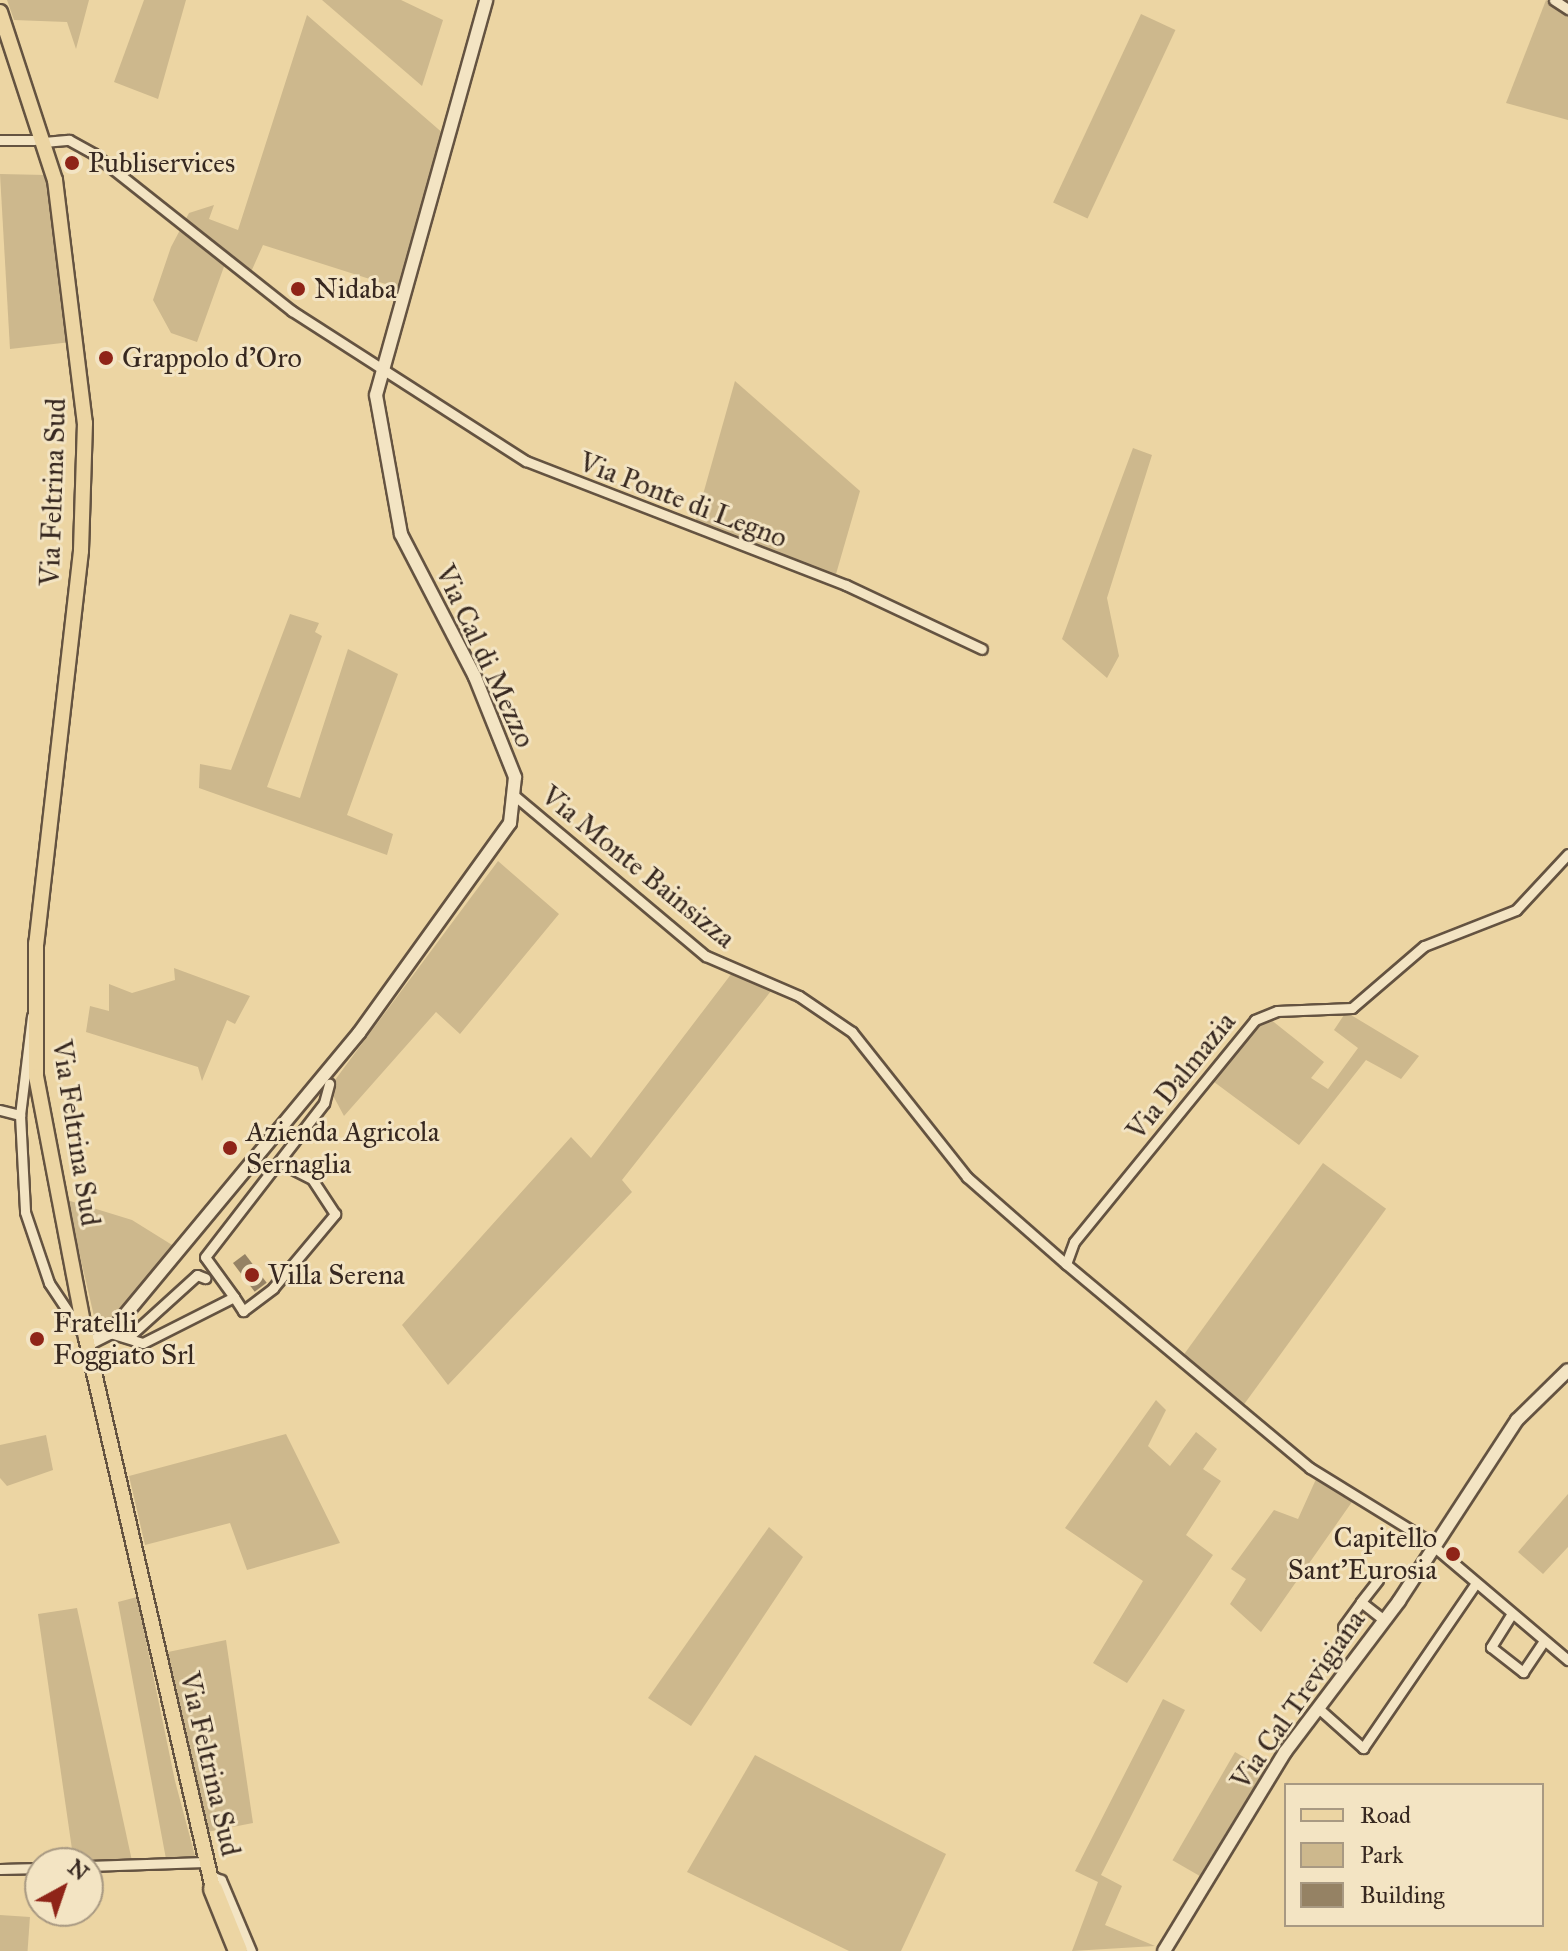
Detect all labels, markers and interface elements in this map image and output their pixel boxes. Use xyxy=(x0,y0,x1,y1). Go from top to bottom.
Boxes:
place label: Publiservices xyxy=(88,146,235,180)
marker: Publiservices xyxy=(63,154,81,172)
place label: Nidaba xyxy=(314,272,397,306)
marker: Nidaba xyxy=(289,280,307,298)
place label: Grappolo d'Oro xyxy=(122,341,302,375)
marker: Grappolo d'Oro xyxy=(97,349,115,367)
street label: Via Feltrina Sud xyxy=(33,397,73,587)
street label: Via Ponte di Legno xyxy=(574,445,792,555)
street label: Via Cal di Mezzo xyxy=(428,559,542,753)
street label: Via Monte Bainsizza xyxy=(534,779,742,955)
street label: Via Dalmazia xyxy=(1119,1005,1243,1147)
street label: Via Feltrina Sud xyxy=(45,1038,107,1228)
place label: Azienda Agricola Sernaglia xyxy=(246,1115,440,1181)
marker: Azienda Agricola Sernaglia xyxy=(221,1139,239,1157)
place label: Villa Serena xyxy=(268,1258,405,1292)
marker: Villa Serena xyxy=(243,1266,261,1284)
place label: Fratelli Foggiato Srl xyxy=(53,1306,195,1372)
marker: Fratelli Foggiato Srl xyxy=(28,1330,46,1348)
place label: Capitello Sant'Eurosia xyxy=(1288,1521,1437,1587)
marker: Capitello Sant'Eurosia xyxy=(1444,1545,1462,1563)
street label: Via Cal Trevigiana xyxy=(1224,1604,1372,1796)
street label: Via Feltrina Sud xyxy=(172,1669,248,1859)
legend xyxy=(1284,1783,1544,1927)
text: Road xyxy=(1360,1800,1411,1830)
text: Park xyxy=(1360,1840,1403,1870)
north arrow xyxy=(24,1847,104,1927)
text: N xyxy=(63,1853,94,1886)
text: Building xyxy=(1360,1880,1445,1910)

